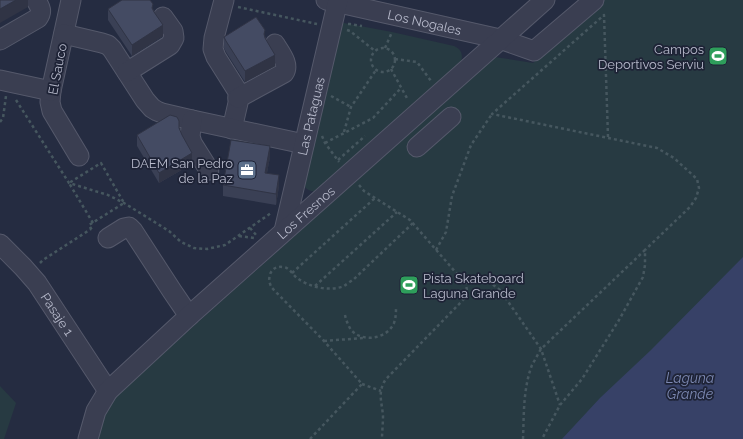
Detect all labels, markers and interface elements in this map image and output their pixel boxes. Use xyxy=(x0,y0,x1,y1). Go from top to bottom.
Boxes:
street label: Los Nogales xyxy=(386,7,463,38)
street label: El Sauco xyxy=(45,42,70,96)
place label: Campos Deportivos Serviu xyxy=(598,42,704,72)
sports icon: Campos Deportivos Serviu xyxy=(707,45,729,67)
street label: Las Pataguas xyxy=(295,76,328,157)
place label: DAEM San Pedro de la Paz xyxy=(131,156,233,186)
office icon: DAEM San Pedro de la Paz xyxy=(236,159,258,181)
street label: Los Fresnos xyxy=(274,183,338,242)
place label: Pista Skateboard Laguna Grande xyxy=(423,271,524,301)
sports icon: Pista Skateboard Laguna Grande xyxy=(398,274,420,296)
street label: Pasaje 1 xyxy=(38,290,77,339)
water label: Laguna Grande xyxy=(666,370,714,402)

